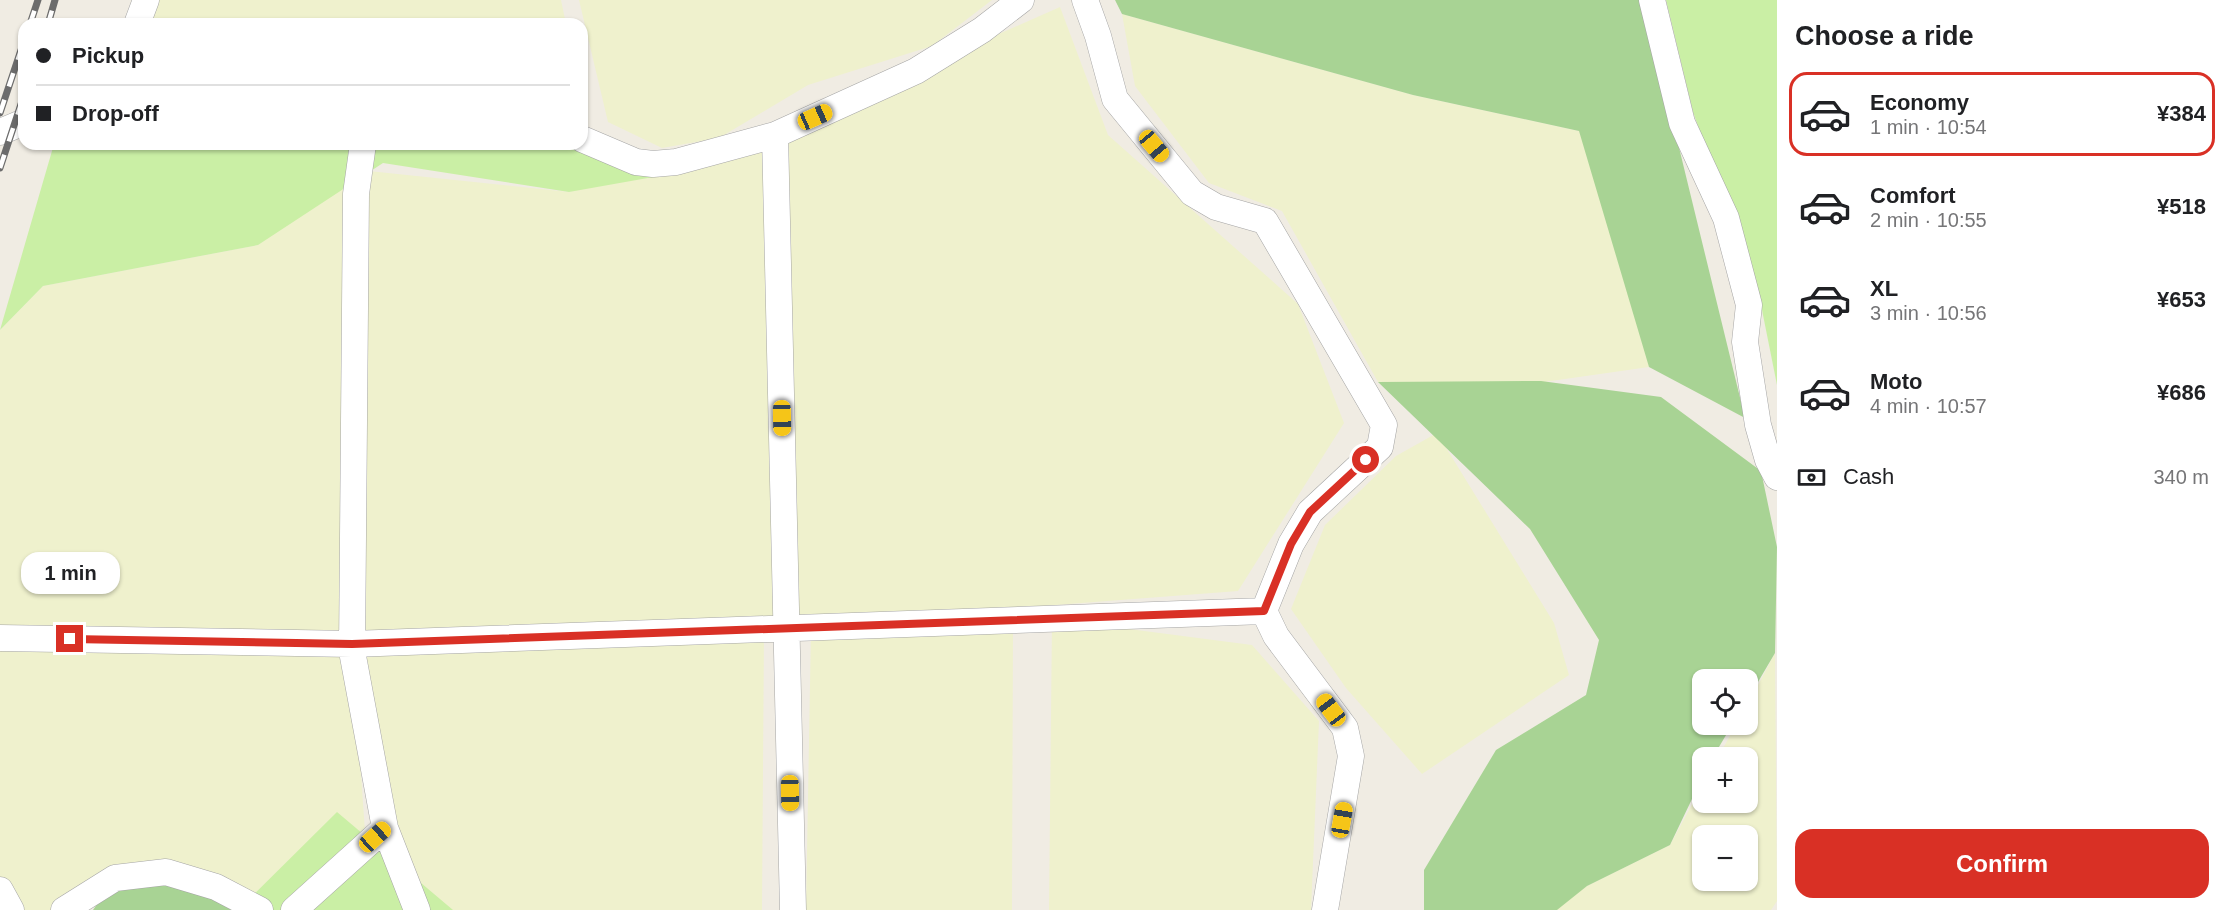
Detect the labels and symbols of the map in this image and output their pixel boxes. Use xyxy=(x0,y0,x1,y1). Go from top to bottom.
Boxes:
car xyxy=(795,101,835,133)
car xyxy=(1136,126,1172,166)
car xyxy=(773,400,791,436)
route start xyxy=(1352,446,1379,473)
callout: 1 min xyxy=(20,552,119,594)
route end xyxy=(56,625,83,652)
car xyxy=(1313,690,1349,730)
car xyxy=(781,775,799,811)
car xyxy=(1330,801,1354,839)
car xyxy=(356,818,394,856)

